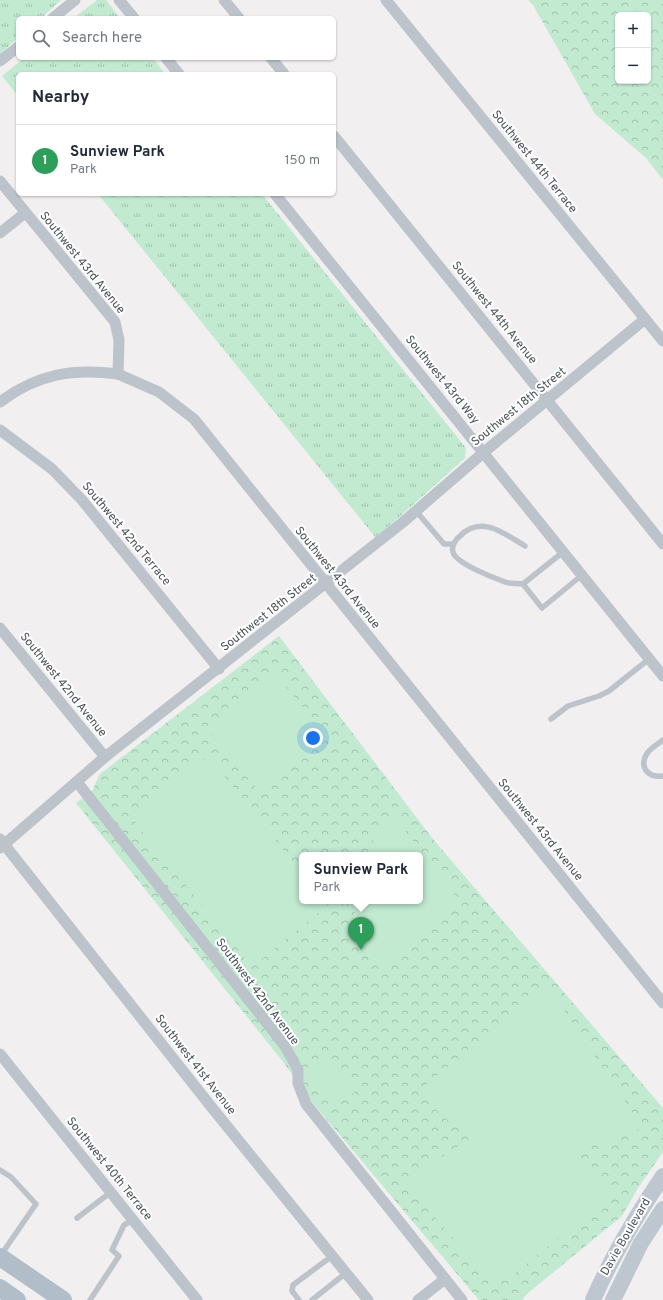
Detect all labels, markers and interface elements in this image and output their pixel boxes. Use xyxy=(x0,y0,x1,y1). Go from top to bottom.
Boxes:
map controls xyxy=(615,12,651,84)
button: + xyxy=(615,12,651,48)
search box xyxy=(16,16,336,60)
icon: search xyxy=(30,27,52,49)
text: Search here xyxy=(62,29,142,48)
button: − xyxy=(615,48,651,84)
text: Nearby xyxy=(32,87,89,109)
street label: Southwest 44th Terrace xyxy=(488,107,580,217)
text: Sunview Park xyxy=(70,143,165,162)
text: 1 xyxy=(42,153,48,169)
text: 150 m xyxy=(285,153,320,169)
text: Park xyxy=(70,162,97,178)
street label: Southwest 43rd Avenue xyxy=(36,209,128,317)
street label: Southwest 44th Avenue xyxy=(448,258,540,368)
street label: Southwest 43rd Way xyxy=(401,332,483,428)
street label: Southwest 18th Street xyxy=(468,364,570,450)
street label: Southwest 42nd Terrace xyxy=(78,479,174,589)
street label: Southwest 43rd Avenue xyxy=(291,524,383,632)
street label: Southwest 18th Street xyxy=(218,571,320,655)
street label: Southwest 42nd Avenue xyxy=(16,629,110,741)
your location xyxy=(303,728,323,748)
street label: Southwest 43rd Avenue xyxy=(494,776,586,884)
popup xyxy=(299,852,423,904)
text: Sunview Park xyxy=(314,861,408,880)
text: Park xyxy=(314,880,340,896)
pin: 1 xyxy=(348,917,374,950)
street label: Southwest 42nd Avenue xyxy=(212,935,302,1049)
street label: Southwest 41st Avenue xyxy=(151,1012,239,1118)
street label: Southwest 40th Terrace xyxy=(62,1114,156,1224)
street label: Davie Boulevard xyxy=(597,1195,655,1279)

